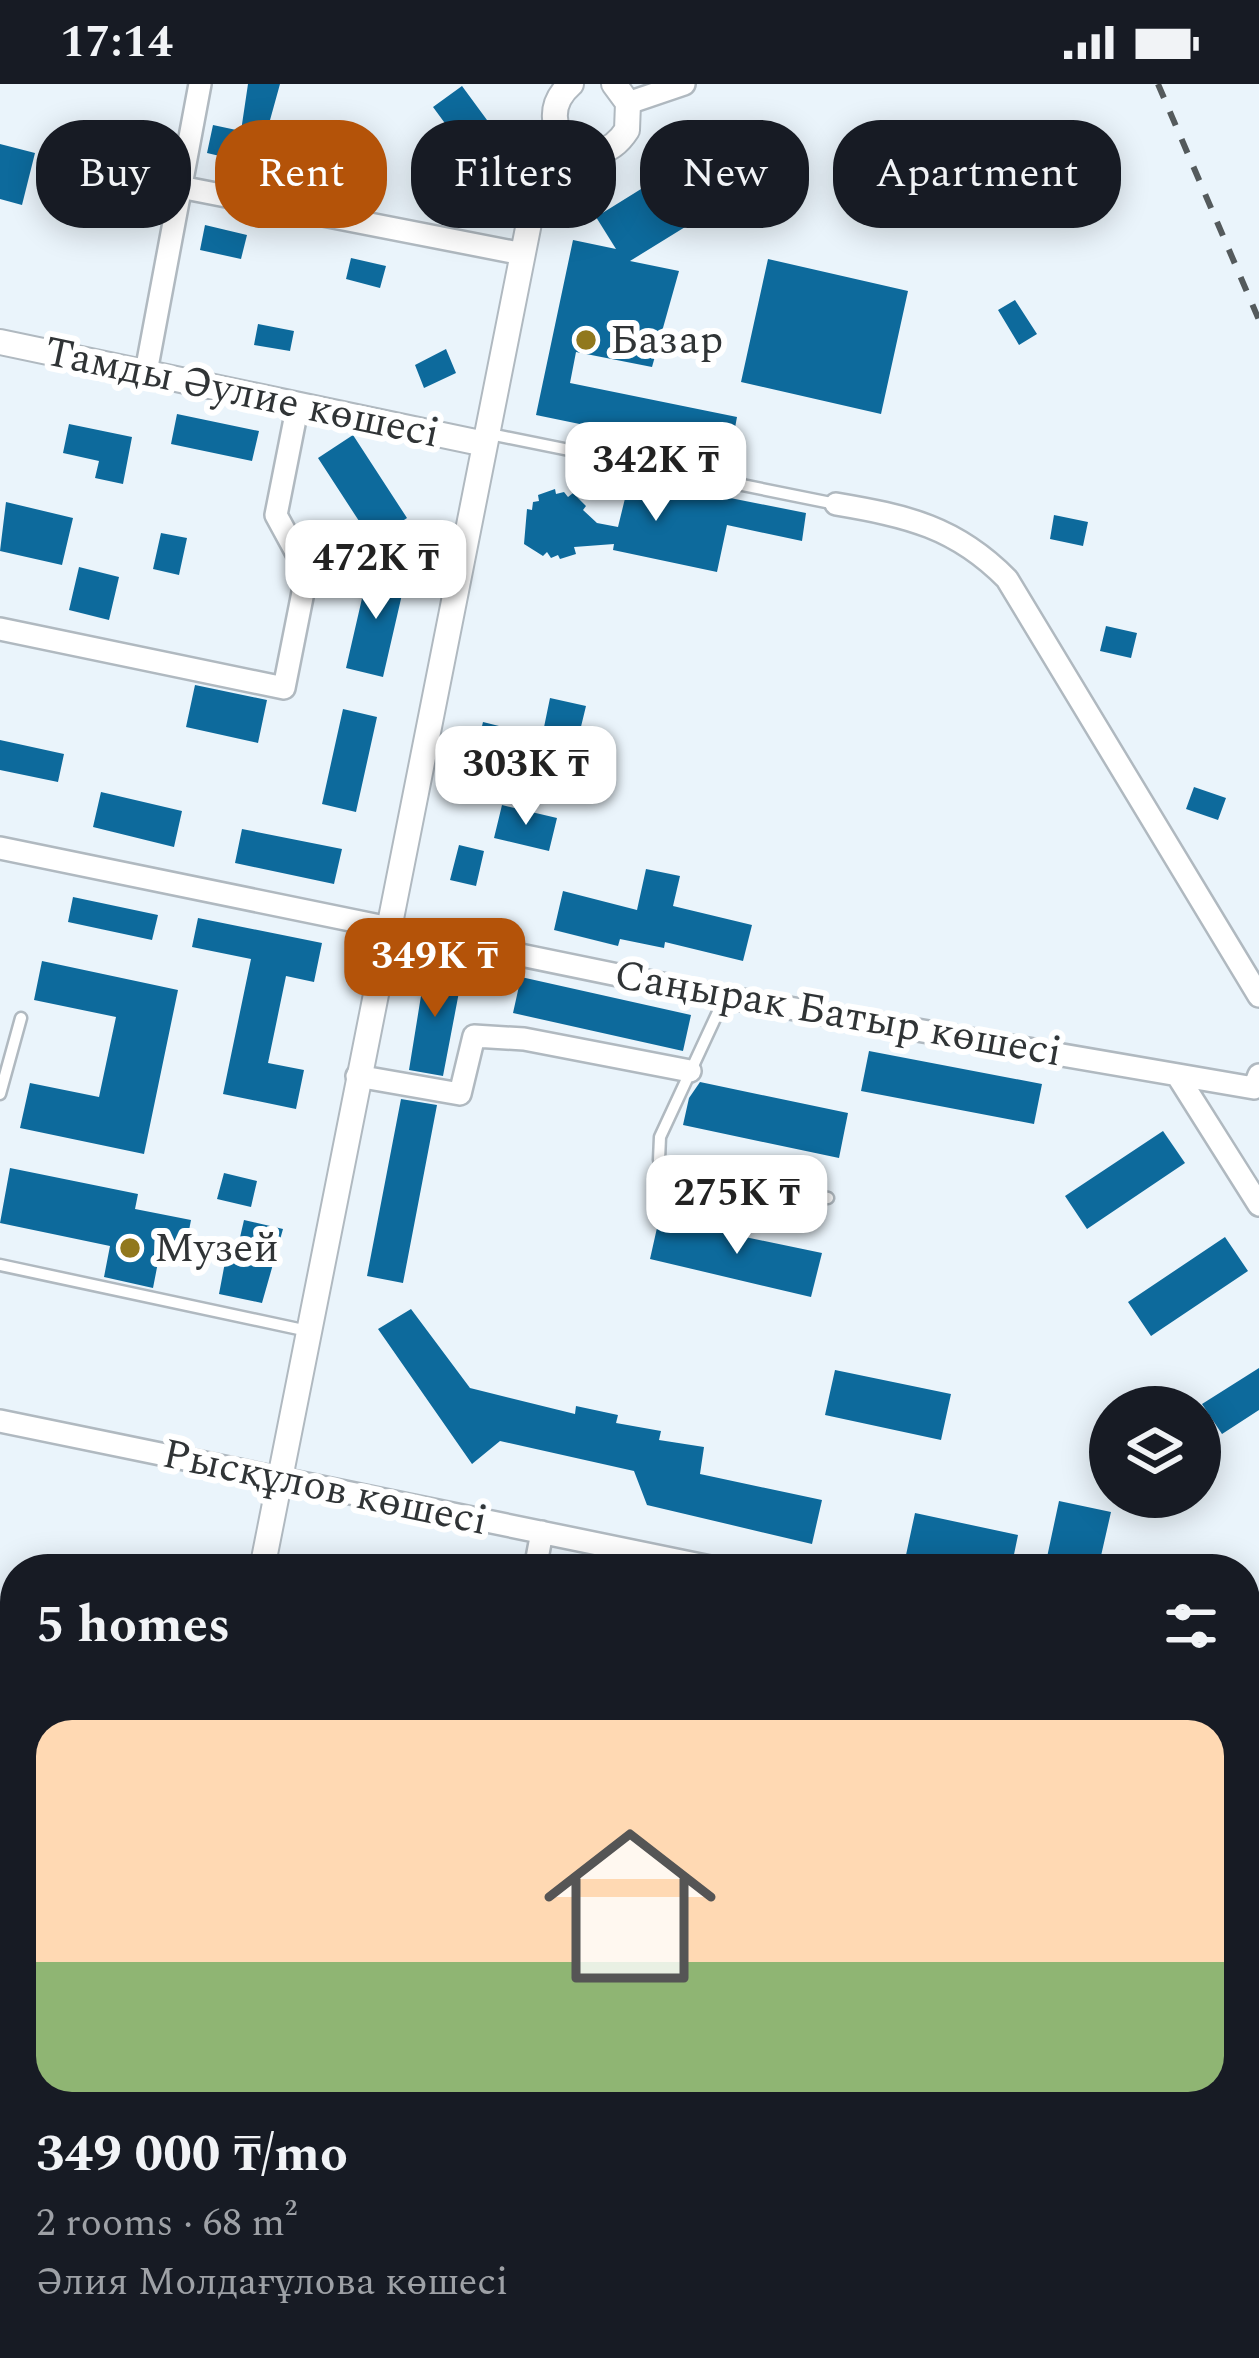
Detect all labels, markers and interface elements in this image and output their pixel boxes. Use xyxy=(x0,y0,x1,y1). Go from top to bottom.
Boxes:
text: 17:14 xyxy=(60,8,173,77)
chip: Buy xyxy=(36,120,191,228)
chip: Rent xyxy=(215,120,387,228)
chip: Filters xyxy=(411,120,616,228)
chip: New xyxy=(640,120,809,228)
chip: Apartment xyxy=(833,120,1121,228)
place label: Базар xyxy=(610,309,723,372)
street label: Тамды Әулие көшесі xyxy=(39,320,445,466)
marker: Базар xyxy=(573,327,599,353)
pin: 342K ₸ xyxy=(558,422,754,524)
text: 342K ₸ xyxy=(592,431,720,490)
pin: 472K ₸ xyxy=(278,520,474,622)
text: 472K ₸ xyxy=(312,529,440,588)
pin: 303K ₸ xyxy=(428,726,624,828)
text: 303K ₸ xyxy=(462,735,590,794)
pin: 349K ₸ xyxy=(337,918,533,1020)
text: 349K ₸ xyxy=(371,927,499,986)
street label: Саңырак Батыр көшесі xyxy=(609,944,1067,1084)
pin: 275K ₸ xyxy=(639,1155,835,1257)
text: 275K ₸ xyxy=(673,1164,801,1223)
place label: Музей xyxy=(154,1217,279,1280)
marker: Музей xyxy=(117,1235,143,1261)
map controls xyxy=(1089,1386,1221,1518)
button: layers xyxy=(1089,1386,1221,1518)
street label: Рысқұлов көшесі xyxy=(157,1423,493,1553)
text: 5 homes xyxy=(36,1587,230,1665)
icon: filters xyxy=(1158,1593,1224,1659)
icon: home xyxy=(522,1798,738,2014)
text: 349 000 ₸/mo xyxy=(36,2116,348,2194)
text: 2 rooms · 68 m² xyxy=(36,2194,297,2253)
text: Әлия Молдағұлова көшесі xyxy=(36,2253,508,2312)

